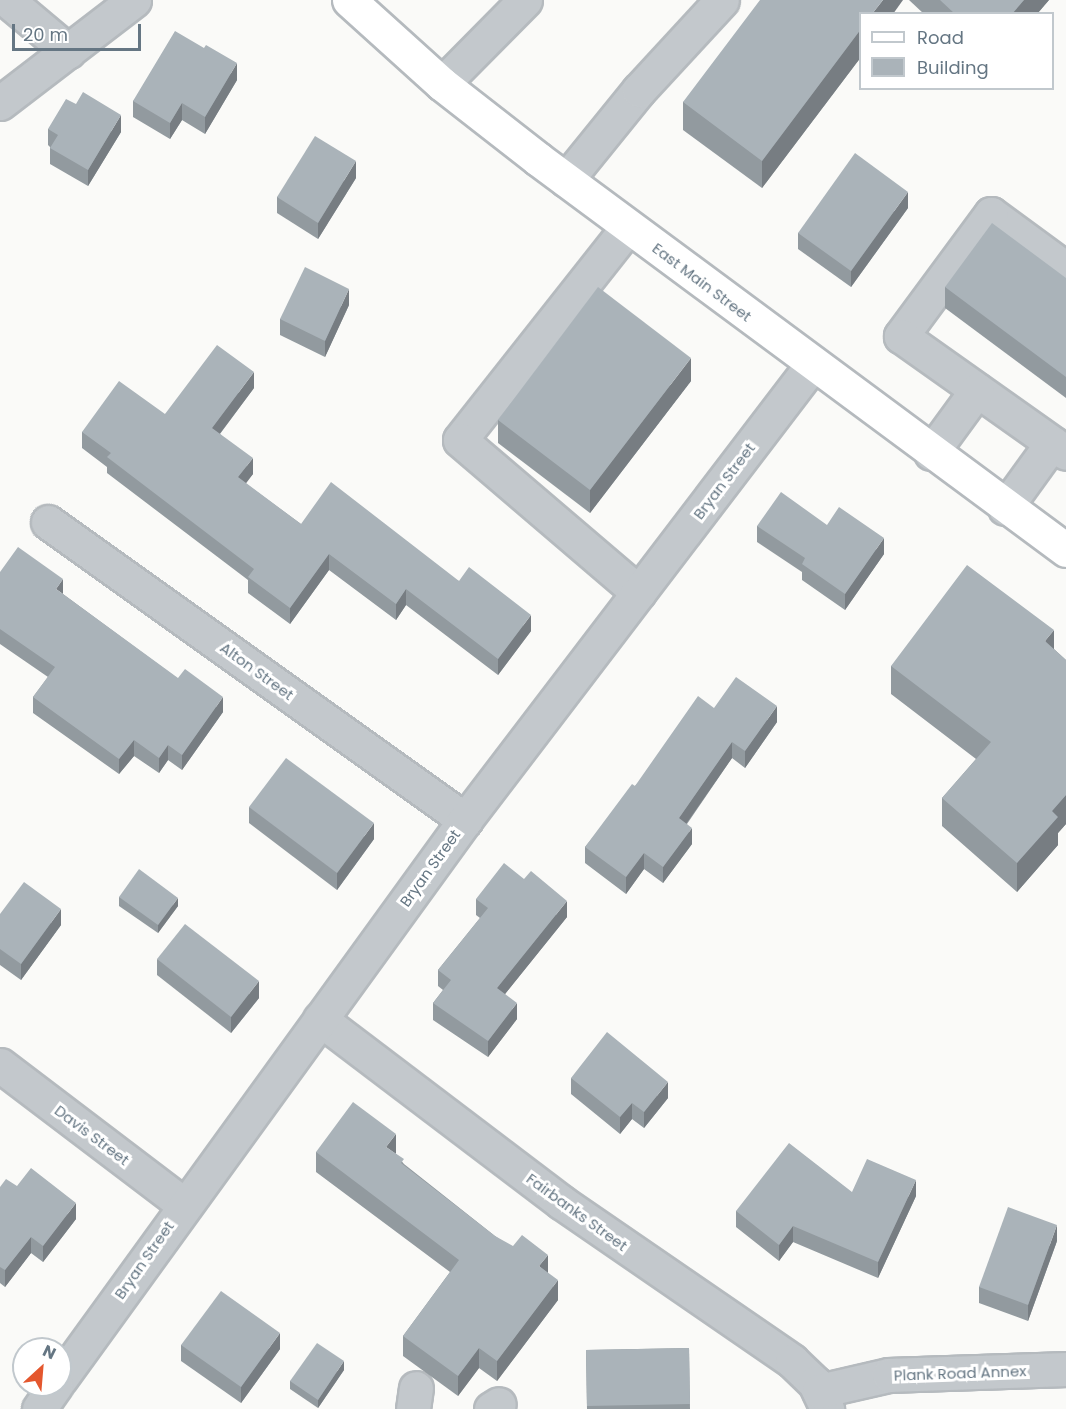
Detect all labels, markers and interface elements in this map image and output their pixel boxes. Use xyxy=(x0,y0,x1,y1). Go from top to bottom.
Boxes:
scale bar xyxy=(15,12,144,50)
legend xyxy=(859,12,1054,90)
text: 20 m xyxy=(23,22,68,47)
text: Road xyxy=(917,25,964,50)
text: Building xyxy=(917,55,989,80)
street label: East Main Street xyxy=(649,239,755,325)
street label: Bryan Street xyxy=(689,439,759,523)
street label: Alton Street xyxy=(217,638,297,704)
street label: Bryan Street xyxy=(396,826,464,910)
street label: Davis Street xyxy=(51,1101,133,1169)
street label: Fairbanks Street xyxy=(523,1169,631,1255)
street label: Bryan Street xyxy=(111,1218,177,1302)
north arrow xyxy=(12,1337,72,1397)
text: N xyxy=(39,1339,60,1365)
street label: Plank Road Annex xyxy=(893,1362,1027,1384)

